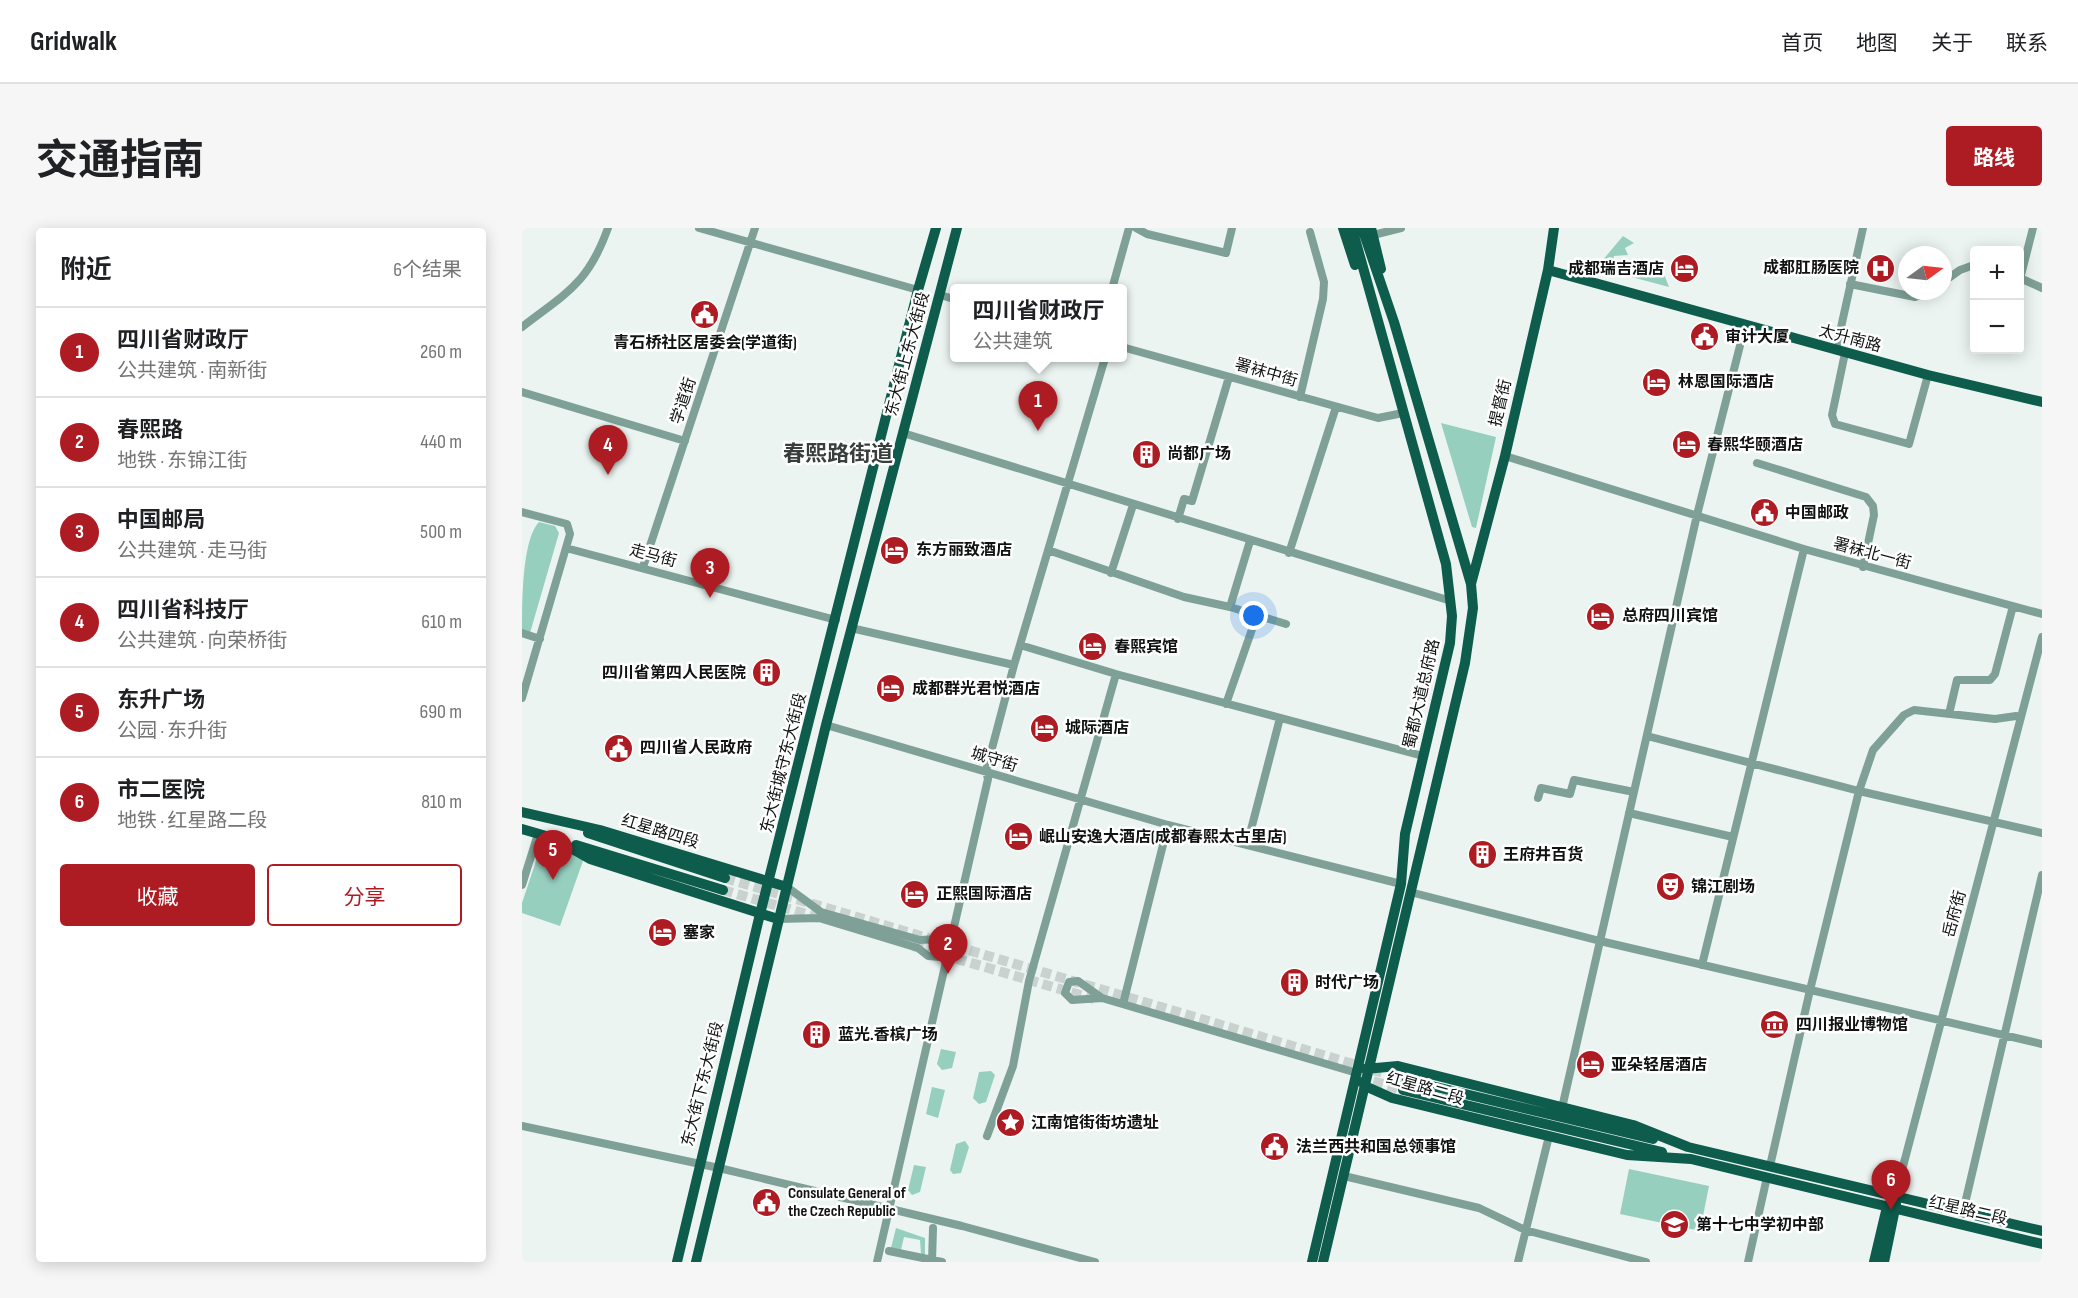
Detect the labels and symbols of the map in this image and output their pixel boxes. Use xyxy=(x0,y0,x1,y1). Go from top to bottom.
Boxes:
north arrow xyxy=(1898,246,1952,300)
hospital icon: 成都肛肠医院 xyxy=(1864,252,1896,284)
hotel icon: 成都瑞吉酒店 xyxy=(1669,253,1701,285)
place label: 成都肛肠医院 xyxy=(1763,258,1859,278)
place label: 成都瑞吉酒店 xyxy=(1568,259,1664,279)
street label: 东大街上东大街段 xyxy=(882,290,934,418)
public building icon: 青石桥社区居委会(学道街) xyxy=(689,299,721,331)
public building icon: 审计大厦 xyxy=(1688,321,1720,353)
street label: 太升南路 xyxy=(1817,322,1883,356)
place label: 审计大厦 xyxy=(1725,328,1789,347)
place label: 青石桥社区居委会(学道街) xyxy=(613,333,797,353)
street label: 署袜中街 xyxy=(1233,355,1299,391)
hotel icon: 林恩国际酒店 xyxy=(1641,366,1673,398)
place label: 林恩国际酒店 xyxy=(1678,373,1774,392)
street label: 学道街 xyxy=(668,375,700,427)
street label: 提督街 xyxy=(1486,377,1516,429)
pin: 1 xyxy=(1018,382,1058,431)
pin: 4 xyxy=(588,426,628,475)
hotel icon: 春熙华颐酒店 xyxy=(1670,429,1702,461)
place label: 春熙华颐酒店 xyxy=(1707,435,1803,455)
building icon: 尚都广场 xyxy=(1130,438,1162,470)
district label: 春熙路街道 xyxy=(783,441,893,468)
place label: 尚都广场 xyxy=(1167,445,1231,464)
public building icon: 中国邮政 xyxy=(1748,497,1780,529)
place label: 中国邮政 xyxy=(1785,504,1849,523)
hotel icon: 东方丽致酒店 xyxy=(879,534,911,566)
street label: 署袜北一街 xyxy=(1831,534,1913,574)
street label: 走马街 xyxy=(627,541,679,571)
place label: 东方丽致酒店 xyxy=(916,541,1012,560)
pin: 3 xyxy=(690,548,729,598)
hotel icon: 总府四川宾馆 xyxy=(1585,600,1617,632)
your location xyxy=(1239,601,1268,630)
place label: 总府四川宾馆 xyxy=(1622,607,1718,626)
hotel icon: 春熙宾馆 xyxy=(1077,631,1109,663)
street label: 蜀都大道总府路 xyxy=(1400,637,1444,751)
place label: 春熙宾馆 xyxy=(1114,638,1178,657)
building icon: 四川省第四人民医院 xyxy=(751,657,783,689)
place label: 四川省第四人民医院 xyxy=(602,664,746,683)
hotel icon: 成都群光君悦酒店 xyxy=(875,673,907,705)
place label: 成都群光君悦酒店 xyxy=(912,679,1040,699)
street label: 东大街城守东大街段 xyxy=(757,691,811,835)
hotel icon: 城际酒店 xyxy=(1028,712,1060,744)
place label: 城际酒店 xyxy=(1065,718,1129,738)
public building icon: 四川省人民政府 xyxy=(603,732,635,764)
place label: 四川省人民政府 xyxy=(640,739,752,758)
street label: 城守街 xyxy=(968,744,1020,776)
street label: 红星路四段 xyxy=(619,811,701,853)
hotel icon: 岷山安逸大酒店(成都春熙太古里店) xyxy=(1002,821,1034,853)
place label: 岷山安逸大酒店(成都春熙太古里店) xyxy=(1039,827,1286,847)
pin: 5 xyxy=(534,830,573,880)
building icon: 王府井百货 xyxy=(1466,839,1498,871)
place label: 王府井百货 xyxy=(1503,845,1583,865)
theatre icon: 锦江剧场 xyxy=(1654,871,1686,903)
place label: 锦江剧场 xyxy=(1691,877,1755,897)
hotel icon: 正熙国际酒店 xyxy=(899,878,931,910)
place label: 正熙国际酒店 xyxy=(936,885,1032,904)
street label: 岳府街 xyxy=(1940,888,1970,940)
hotel icon: 塞家 xyxy=(646,917,678,949)
place label: 塞家 xyxy=(683,923,715,943)
pin: 2 xyxy=(928,924,968,974)
building icon: 时代广场 xyxy=(1278,967,1310,999)
place label: 时代广场 xyxy=(1315,973,1379,993)
museum icon: 四川报业博物馆 xyxy=(1759,1009,1791,1041)
place label: 四川报业博物馆 xyxy=(1796,1015,1908,1035)
building icon: 蓝光.香槟广场 xyxy=(801,1019,833,1051)
street label: 东大街下东大街段 xyxy=(678,1020,728,1148)
place label: 蓝光.香槟广场 xyxy=(838,1025,938,1045)
hotel icon: 亚朵轻居酒店 xyxy=(1574,1049,1606,1081)
place label: 亚朵轻居酒店 xyxy=(1611,1056,1707,1075)
street label: 红星路二段 xyxy=(1384,1069,1466,1109)
place icon: 江南馆街街坊遗址 xyxy=(994,1107,1026,1139)
place label: 江南馆街街坊遗址 xyxy=(1031,1114,1159,1133)
public building icon: 法兰西共和国总领事馆 xyxy=(1259,1131,1291,1163)
place label: 法兰西共和国总领事馆 xyxy=(1296,1138,1456,1157)
pin: 6 xyxy=(1872,1160,1910,1210)
place label: Consulate General of the Czech Republic xyxy=(788,1184,907,1221)
public building icon: Consulate General of the Czech Republic xyxy=(751,1186,783,1218)
street label: 红星路二段 xyxy=(1927,1193,2009,1229)
school or university icon: 第十七中学初中部 xyxy=(1659,1209,1691,1241)
place label: 第十七中学初中部 xyxy=(1696,1216,1824,1235)

